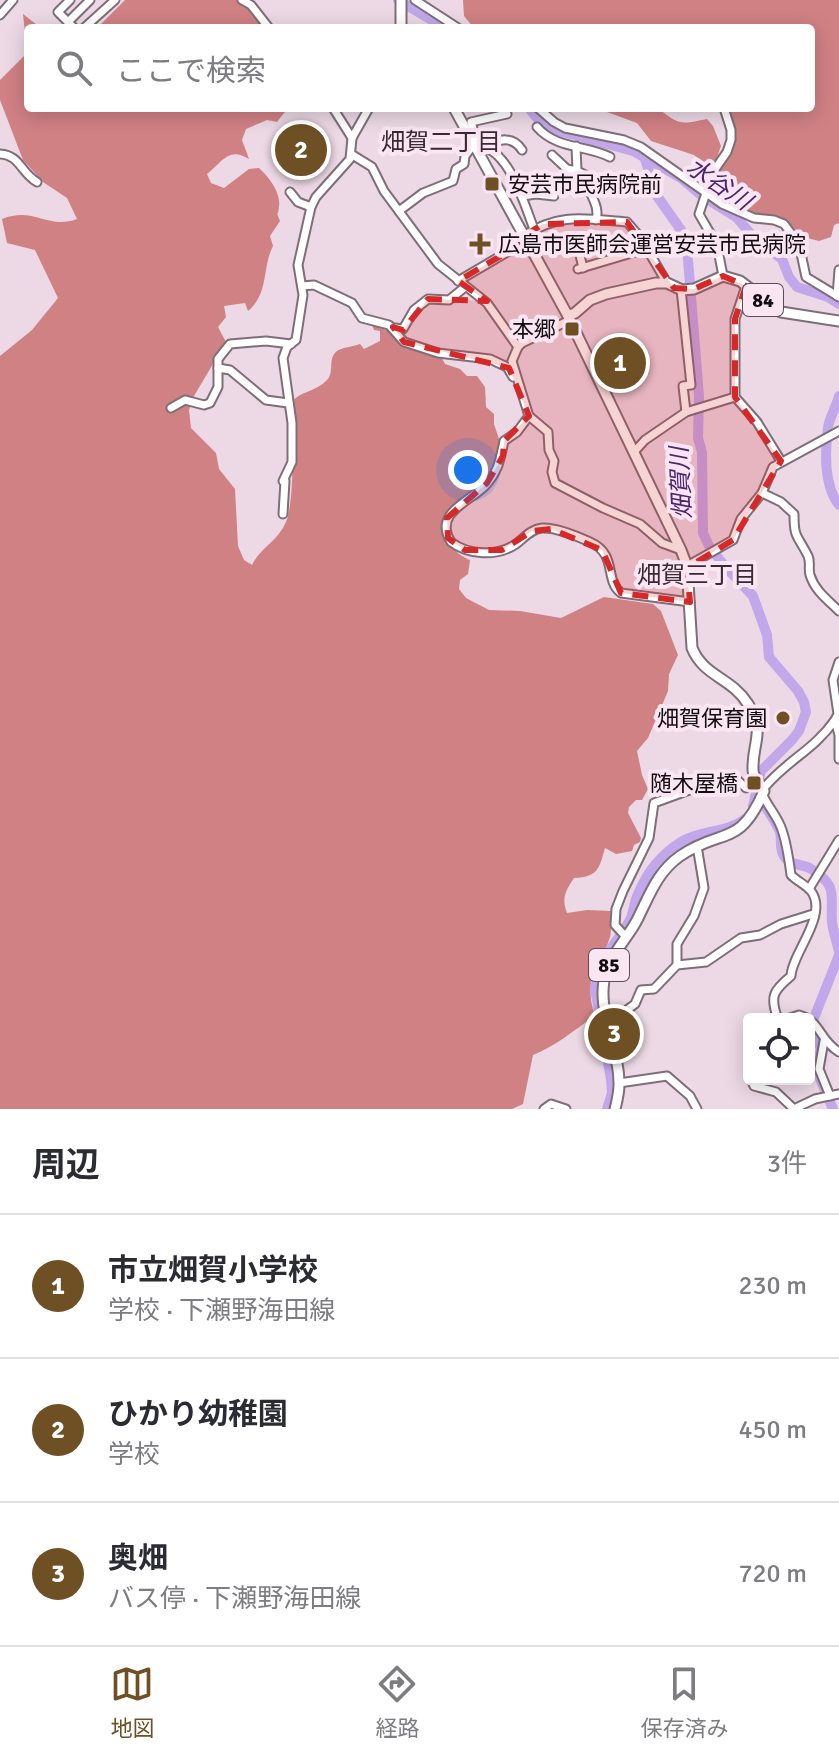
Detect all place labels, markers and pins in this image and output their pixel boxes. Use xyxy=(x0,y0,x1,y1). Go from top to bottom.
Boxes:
pin: 2 xyxy=(275,120,327,180)
place label: 安芸市民病院前 xyxy=(508,171,662,198)
marker: 安芸市民病院前 xyxy=(483,175,501,193)
place label: 広島市医師会運営安芸市民病院 xyxy=(498,231,806,258)
marker: 広島市医師会運営安芸市民病院 xyxy=(469,233,491,255)
place label: 本郷 xyxy=(512,316,556,343)
marker: 本郷 xyxy=(563,320,581,338)
pin: 1 xyxy=(594,333,646,393)
place label: 畑賀保育園 xyxy=(657,705,767,732)
marker: 畑賀保育園 xyxy=(774,709,792,727)
place label: 随木屋橋 xyxy=(650,770,738,797)
marker: 随木屋橋 xyxy=(745,774,763,792)
pin: 3 xyxy=(588,1004,640,1064)

